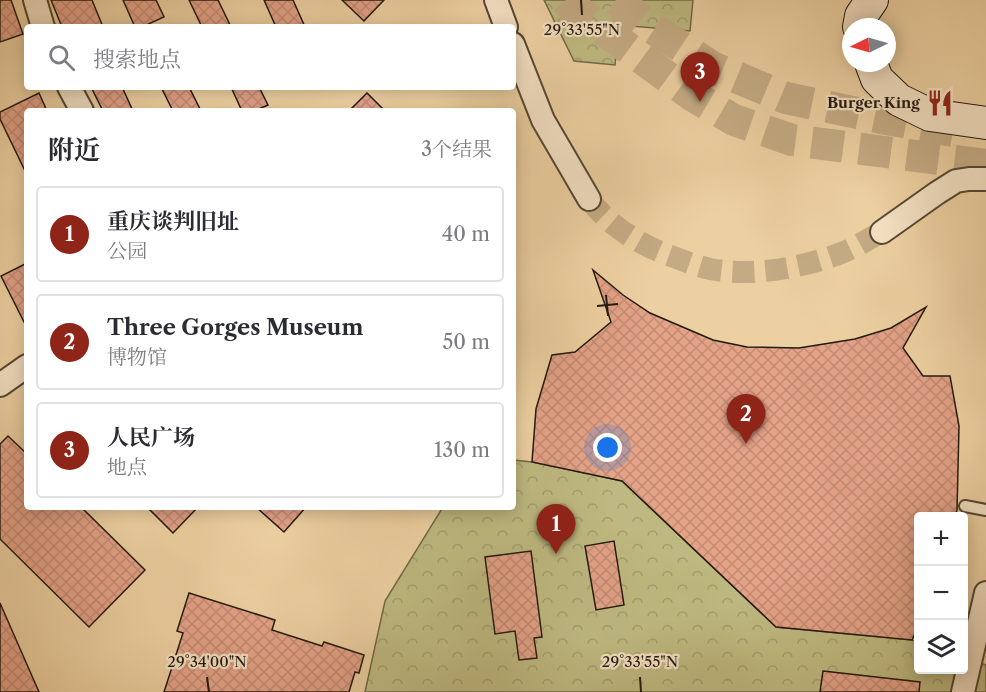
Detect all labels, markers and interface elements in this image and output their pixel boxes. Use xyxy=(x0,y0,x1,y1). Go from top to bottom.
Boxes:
north arrow xyxy=(842,18,896,72)
text: 29°33'55"N xyxy=(544,20,620,39)
search box xyxy=(24,24,516,90)
icon: search xyxy=(45,41,78,74)
text: 搜索地点 xyxy=(93,46,181,73)
pin: 3 xyxy=(680,52,720,102)
restaurant icon: Burger King xyxy=(925,88,955,118)
place label: Burger King xyxy=(827,93,920,112)
text: 附近 xyxy=(48,134,100,166)
text: 3个结果 xyxy=(421,137,492,161)
text: 重庆谈判旧址 xyxy=(107,208,239,235)
text: 1 xyxy=(65,222,74,246)
text: 40 m xyxy=(442,222,490,246)
text: 公园 xyxy=(107,239,147,263)
text: Three Gorges Museum xyxy=(107,314,363,341)
text: 2 xyxy=(64,330,75,354)
text: 50 m xyxy=(443,330,490,354)
text: 博物馆 xyxy=(107,345,167,369)
pin: 2 xyxy=(726,394,766,444)
text: 人民广场 xyxy=(107,424,195,451)
your location xyxy=(593,433,622,462)
text: 3 xyxy=(64,438,75,462)
text: 130 m xyxy=(434,438,490,462)
text: 地点 xyxy=(107,455,147,479)
pin: 1 xyxy=(536,504,576,554)
map controls xyxy=(914,512,968,674)
button: + xyxy=(914,512,968,566)
button: − xyxy=(914,566,968,620)
button: layers xyxy=(914,620,968,674)
text: 29°34'00"N xyxy=(167,652,247,671)
text: 29°33'55"N xyxy=(602,652,678,671)

